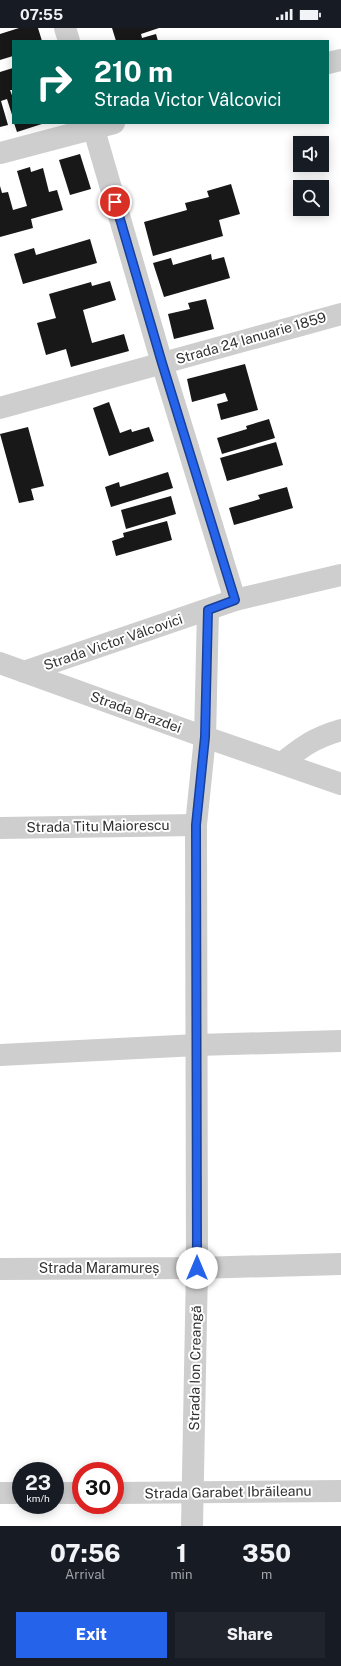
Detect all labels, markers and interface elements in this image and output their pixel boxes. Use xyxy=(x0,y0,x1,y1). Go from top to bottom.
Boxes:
text: 07:55 xyxy=(20,6,63,23)
text: 210 m xyxy=(94,55,173,88)
icon: right xyxy=(28,56,80,108)
text: Strada Victor Vâlcovici xyxy=(94,89,282,110)
map controls xyxy=(293,136,329,216)
button: sound xyxy=(293,136,329,172)
button: search xyxy=(293,180,329,216)
pin xyxy=(98,185,132,219)
icon: arrive xyxy=(104,191,126,213)
street label: Strada 24 Ianuarie 1859 xyxy=(174,309,328,367)
street label: Strada Victor Vâlcovici xyxy=(41,611,185,673)
street label: Strada Brazdei xyxy=(88,688,184,736)
street label: Strada Titu Maiorescu xyxy=(26,817,170,835)
position arrow xyxy=(176,1247,218,1289)
street label: Strada Maramureș xyxy=(39,1260,159,1276)
street label: Strada Ion Creangă xyxy=(186,1305,204,1431)
speed limit sign: 30 xyxy=(72,1462,124,1514)
text: 23 xyxy=(25,1471,51,1495)
street label: Strada Garabet Ibrăileanu xyxy=(144,1483,312,1501)
text: km/h xyxy=(26,1492,50,1504)
text: 07:56 xyxy=(50,1539,120,1567)
text: 1 xyxy=(176,1539,187,1567)
text: 350 xyxy=(242,1539,291,1567)
text: Arrival xyxy=(65,1567,105,1582)
text: min xyxy=(170,1567,192,1582)
text: m xyxy=(261,1567,272,1582)
button: Exit xyxy=(16,1612,167,1658)
button: Share xyxy=(175,1612,325,1658)

